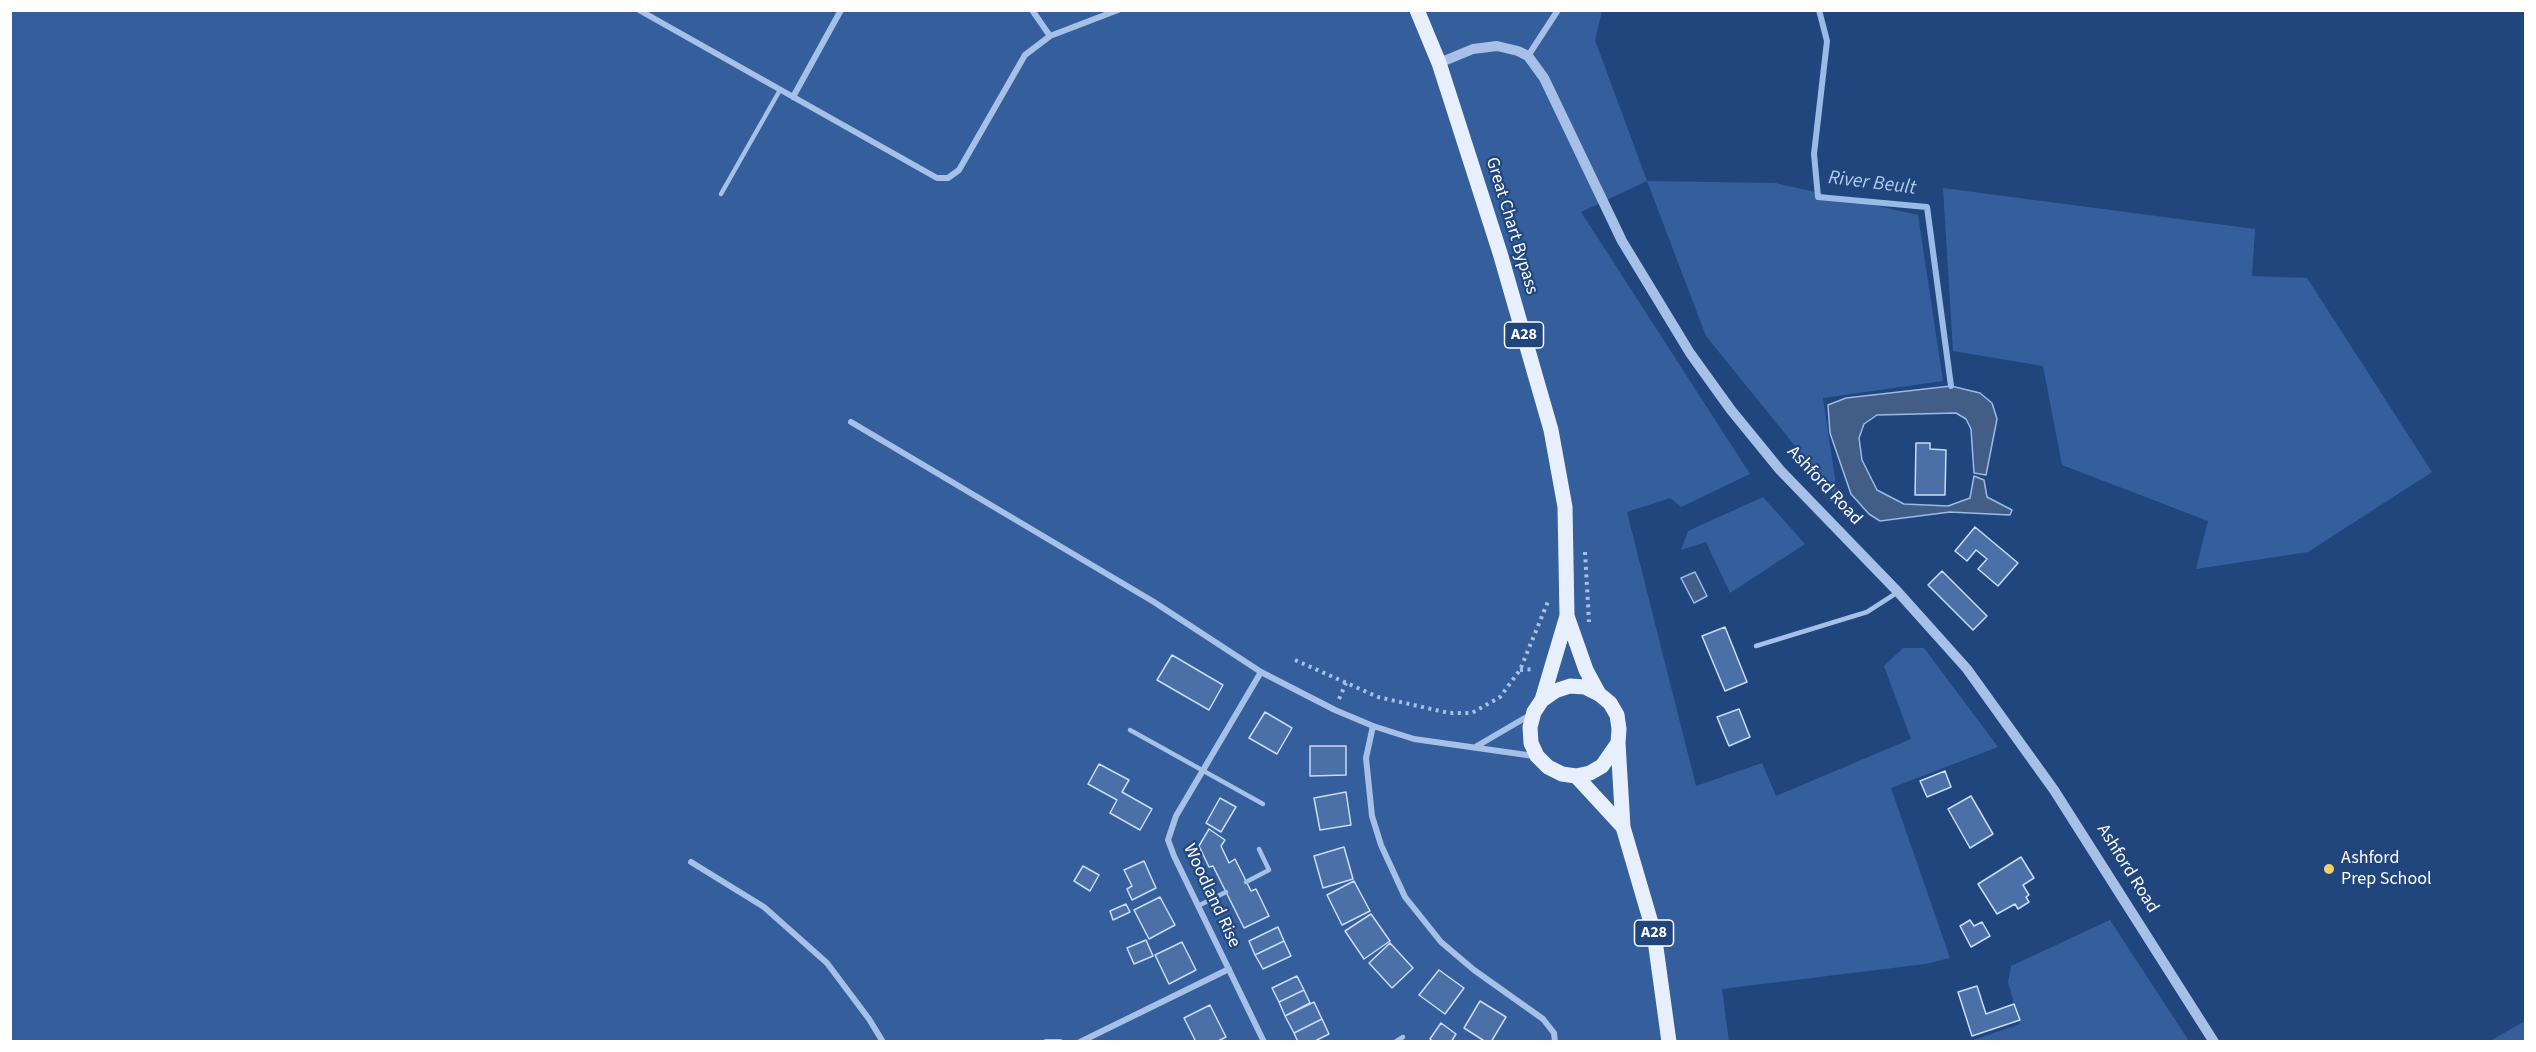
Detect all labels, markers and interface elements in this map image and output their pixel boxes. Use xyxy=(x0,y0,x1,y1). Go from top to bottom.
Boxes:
street label: Great Chart Bypass xyxy=(1480,155,1542,297)
water label: River Beult xyxy=(1827,167,1917,201)
road number: A28 xyxy=(1504,322,1544,348)
street label: Ashford Road xyxy=(1782,442,1866,530)
street label: Ashford Road xyxy=(2091,821,2163,917)
street label: Woodland Rise xyxy=(1178,841,1244,951)
place label: Ashford Prep School xyxy=(2341,848,2431,890)
marker: Ashford Prep School xyxy=(2322,862,2336,876)
road number: A28 xyxy=(1634,920,1674,946)

